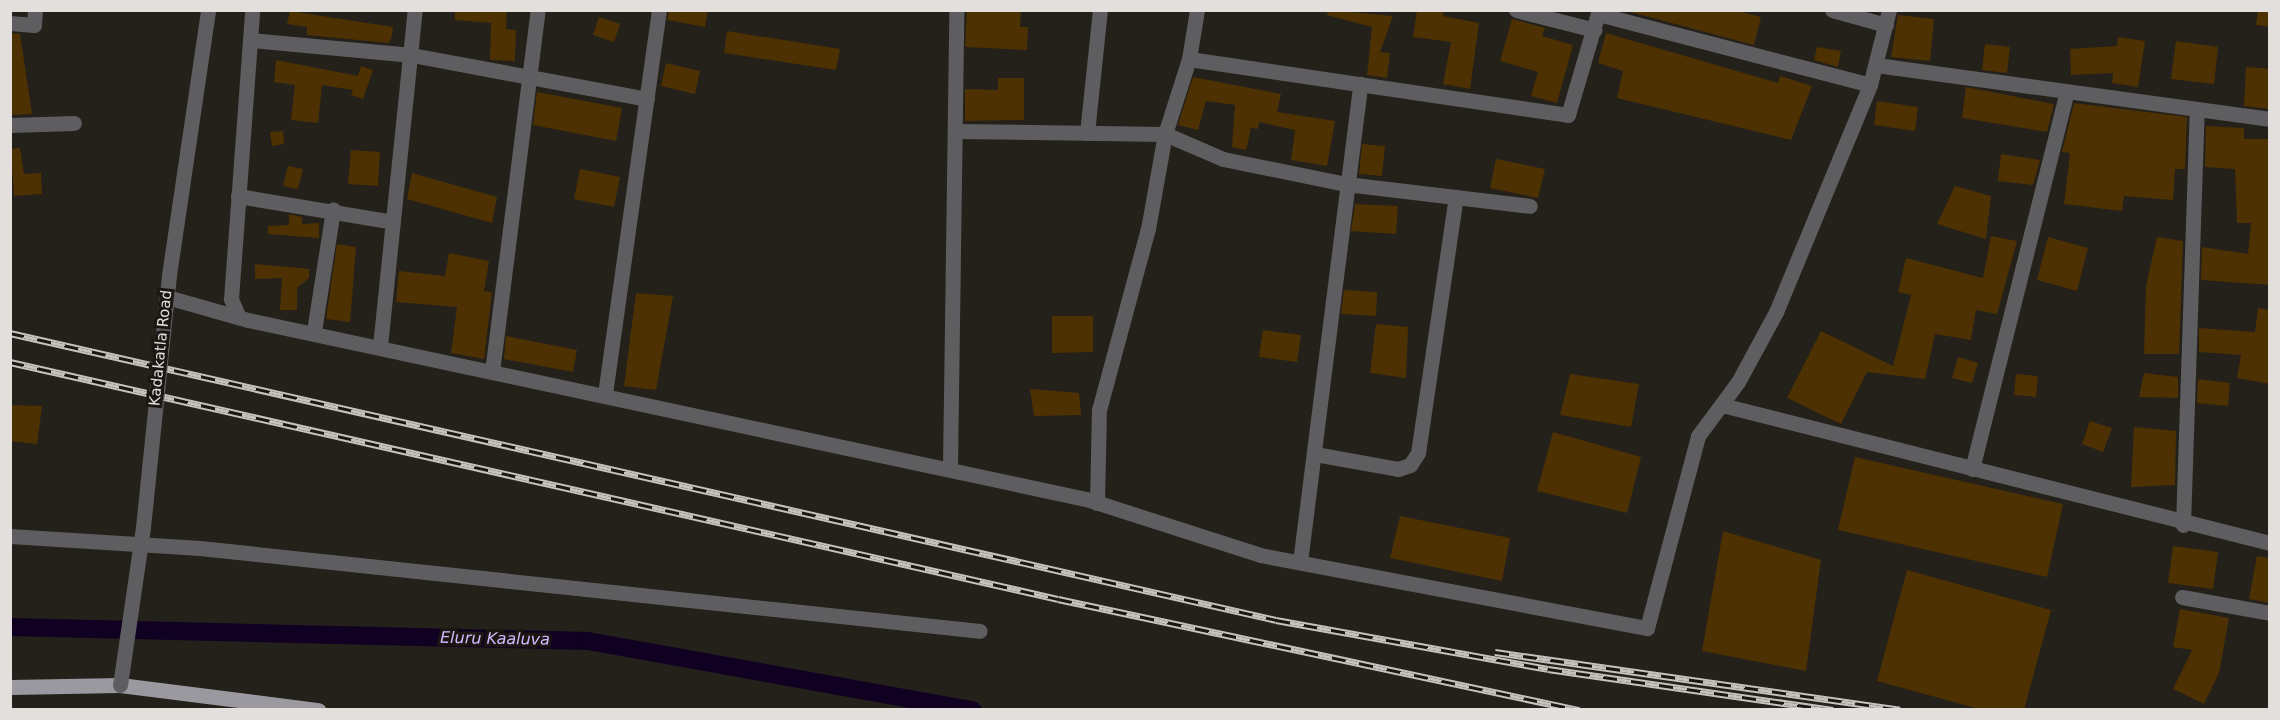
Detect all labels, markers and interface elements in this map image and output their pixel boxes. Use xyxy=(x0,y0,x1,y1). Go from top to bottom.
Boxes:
street label: Kadakatla Road xyxy=(146,289,176,407)
water label: Eluru Kaaluva xyxy=(440,628,550,650)

